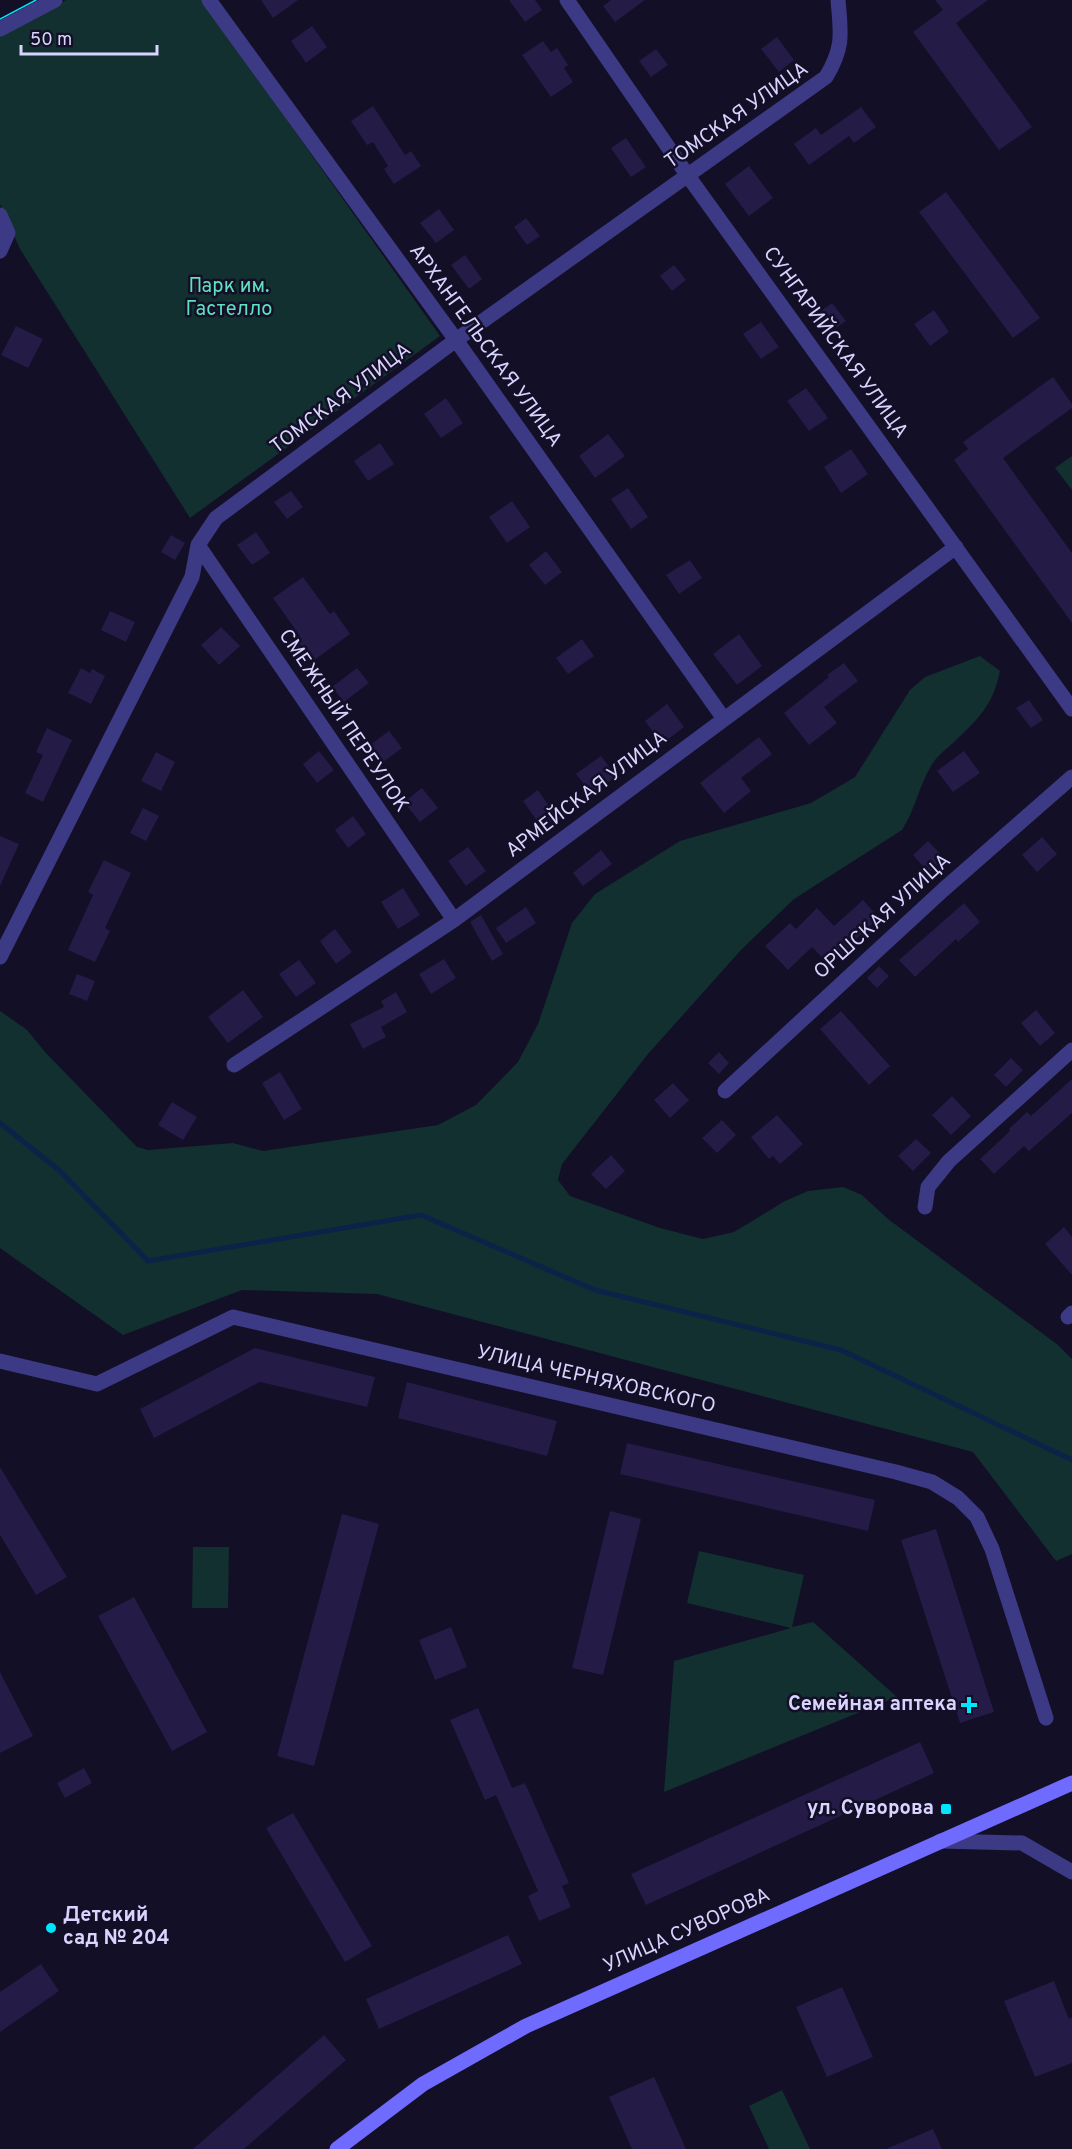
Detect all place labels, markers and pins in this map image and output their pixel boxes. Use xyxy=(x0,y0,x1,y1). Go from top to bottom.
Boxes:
place label: Семейная аптека xyxy=(788,1692,957,1718)
marker: Семейная аптека xyxy=(962,1698,976,1712)
place label: ул. Суворова xyxy=(807,1796,934,1822)
marker: ул. Суворова xyxy=(939,1802,953,1816)
place label: Детский сад № 204 xyxy=(63,1903,170,1952)
marker: Детский сад № 204 xyxy=(44,1921,58,1935)

